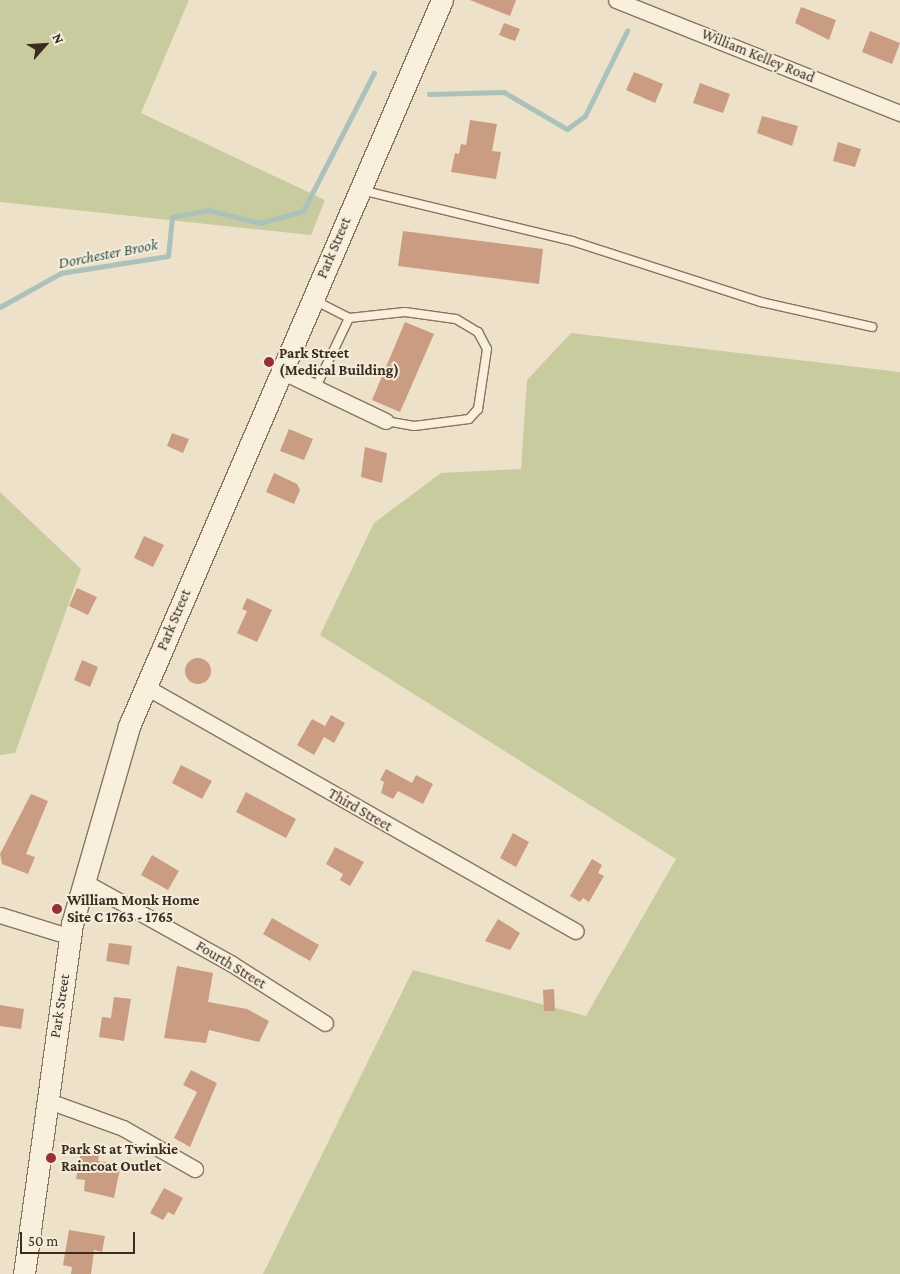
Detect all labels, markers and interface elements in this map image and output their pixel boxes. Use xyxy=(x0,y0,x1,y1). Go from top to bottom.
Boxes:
north arrow xyxy=(20,20,70,70)
street label: William Kelley Road xyxy=(699,25,817,87)
text: N xyxy=(49,31,68,46)
street label: Park Street xyxy=(313,215,355,281)
water label: Dorchester Brook xyxy=(57,235,159,273)
place label: Park Street (Medical Building) xyxy=(279,344,399,379)
marker: Park Street (Medical Building) xyxy=(263,356,275,368)
street label: Park Street xyxy=(153,587,195,653)
street label: Third Street xyxy=(325,784,395,836)
place label: William Monk Home Site C 1763 - 1765 xyxy=(67,891,200,926)
marker: William Monk Home Site C 1763 - 1765 xyxy=(51,903,63,915)
street label: Fourth Street xyxy=(193,937,269,993)
street label: Park Street xyxy=(46,973,74,1039)
place label: Park St at Twinkie Raincoat Outlet xyxy=(61,1140,178,1175)
marker: Park St at Twinkie Raincoat Outlet xyxy=(45,1152,57,1164)
scale bar xyxy=(22,1222,138,1254)
text: 50 m xyxy=(28,1233,58,1249)

